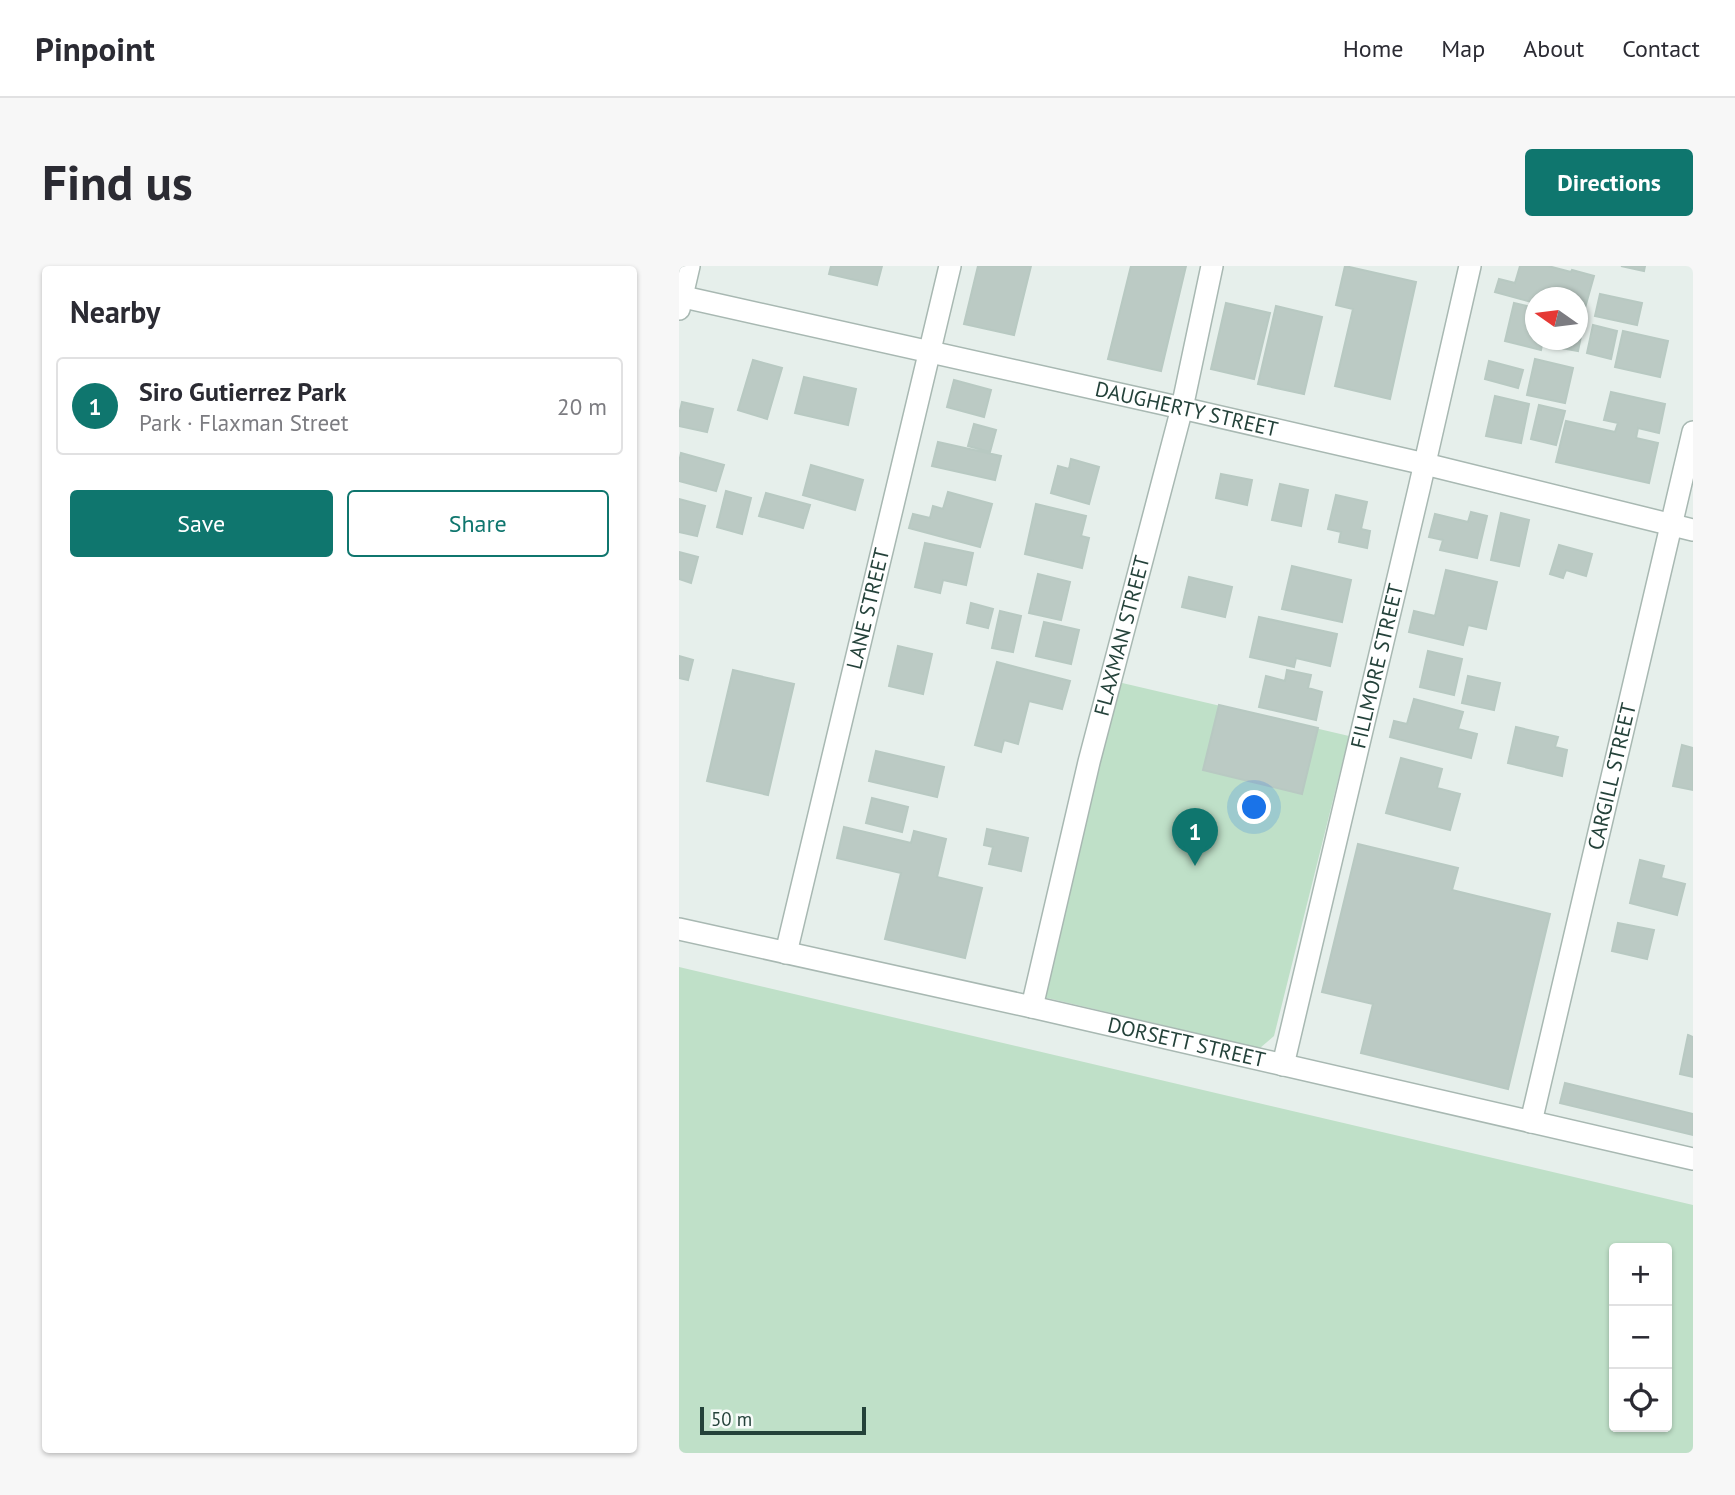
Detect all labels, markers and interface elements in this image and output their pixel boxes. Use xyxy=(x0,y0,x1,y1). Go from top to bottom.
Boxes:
text: Pinpoint xyxy=(35,27,155,70)
text: Home xyxy=(1343,33,1403,64)
text: Map xyxy=(1441,33,1485,64)
text: About xyxy=(1523,33,1584,64)
text: Contact xyxy=(1622,33,1700,64)
button: Directions xyxy=(1525,149,1693,216)
text: Find us xyxy=(42,150,193,214)
north arrow xyxy=(1525,287,1588,350)
text: Nearby xyxy=(70,292,160,331)
text: Siro Gutierrez Park xyxy=(139,375,346,408)
street label: DAUGHERTY STREET xyxy=(1093,375,1281,443)
text: 1 xyxy=(88,392,102,421)
text: 20 m xyxy=(557,392,607,421)
text: Park · Flaxman Street xyxy=(139,408,348,437)
button: Save xyxy=(70,490,333,557)
button: Share xyxy=(347,490,609,557)
street label: LANE STREET xyxy=(840,545,895,672)
street label: FLAXMAN STREET xyxy=(1088,552,1156,719)
street label: FILLMORE STREET xyxy=(1344,580,1409,751)
street label: CARGILL STREET xyxy=(1581,700,1642,852)
your location xyxy=(1237,790,1271,824)
pin: 1 xyxy=(1172,808,1218,866)
street label: DORSETT STREET xyxy=(1105,1011,1268,1073)
map controls xyxy=(1609,1243,1672,1432)
button: + xyxy=(1609,1243,1672,1306)
button: − xyxy=(1609,1306,1672,1369)
button: locate xyxy=(1609,1369,1672,1432)
scale bar xyxy=(700,1404,866,1436)
text: 50 m xyxy=(711,1407,752,1431)

